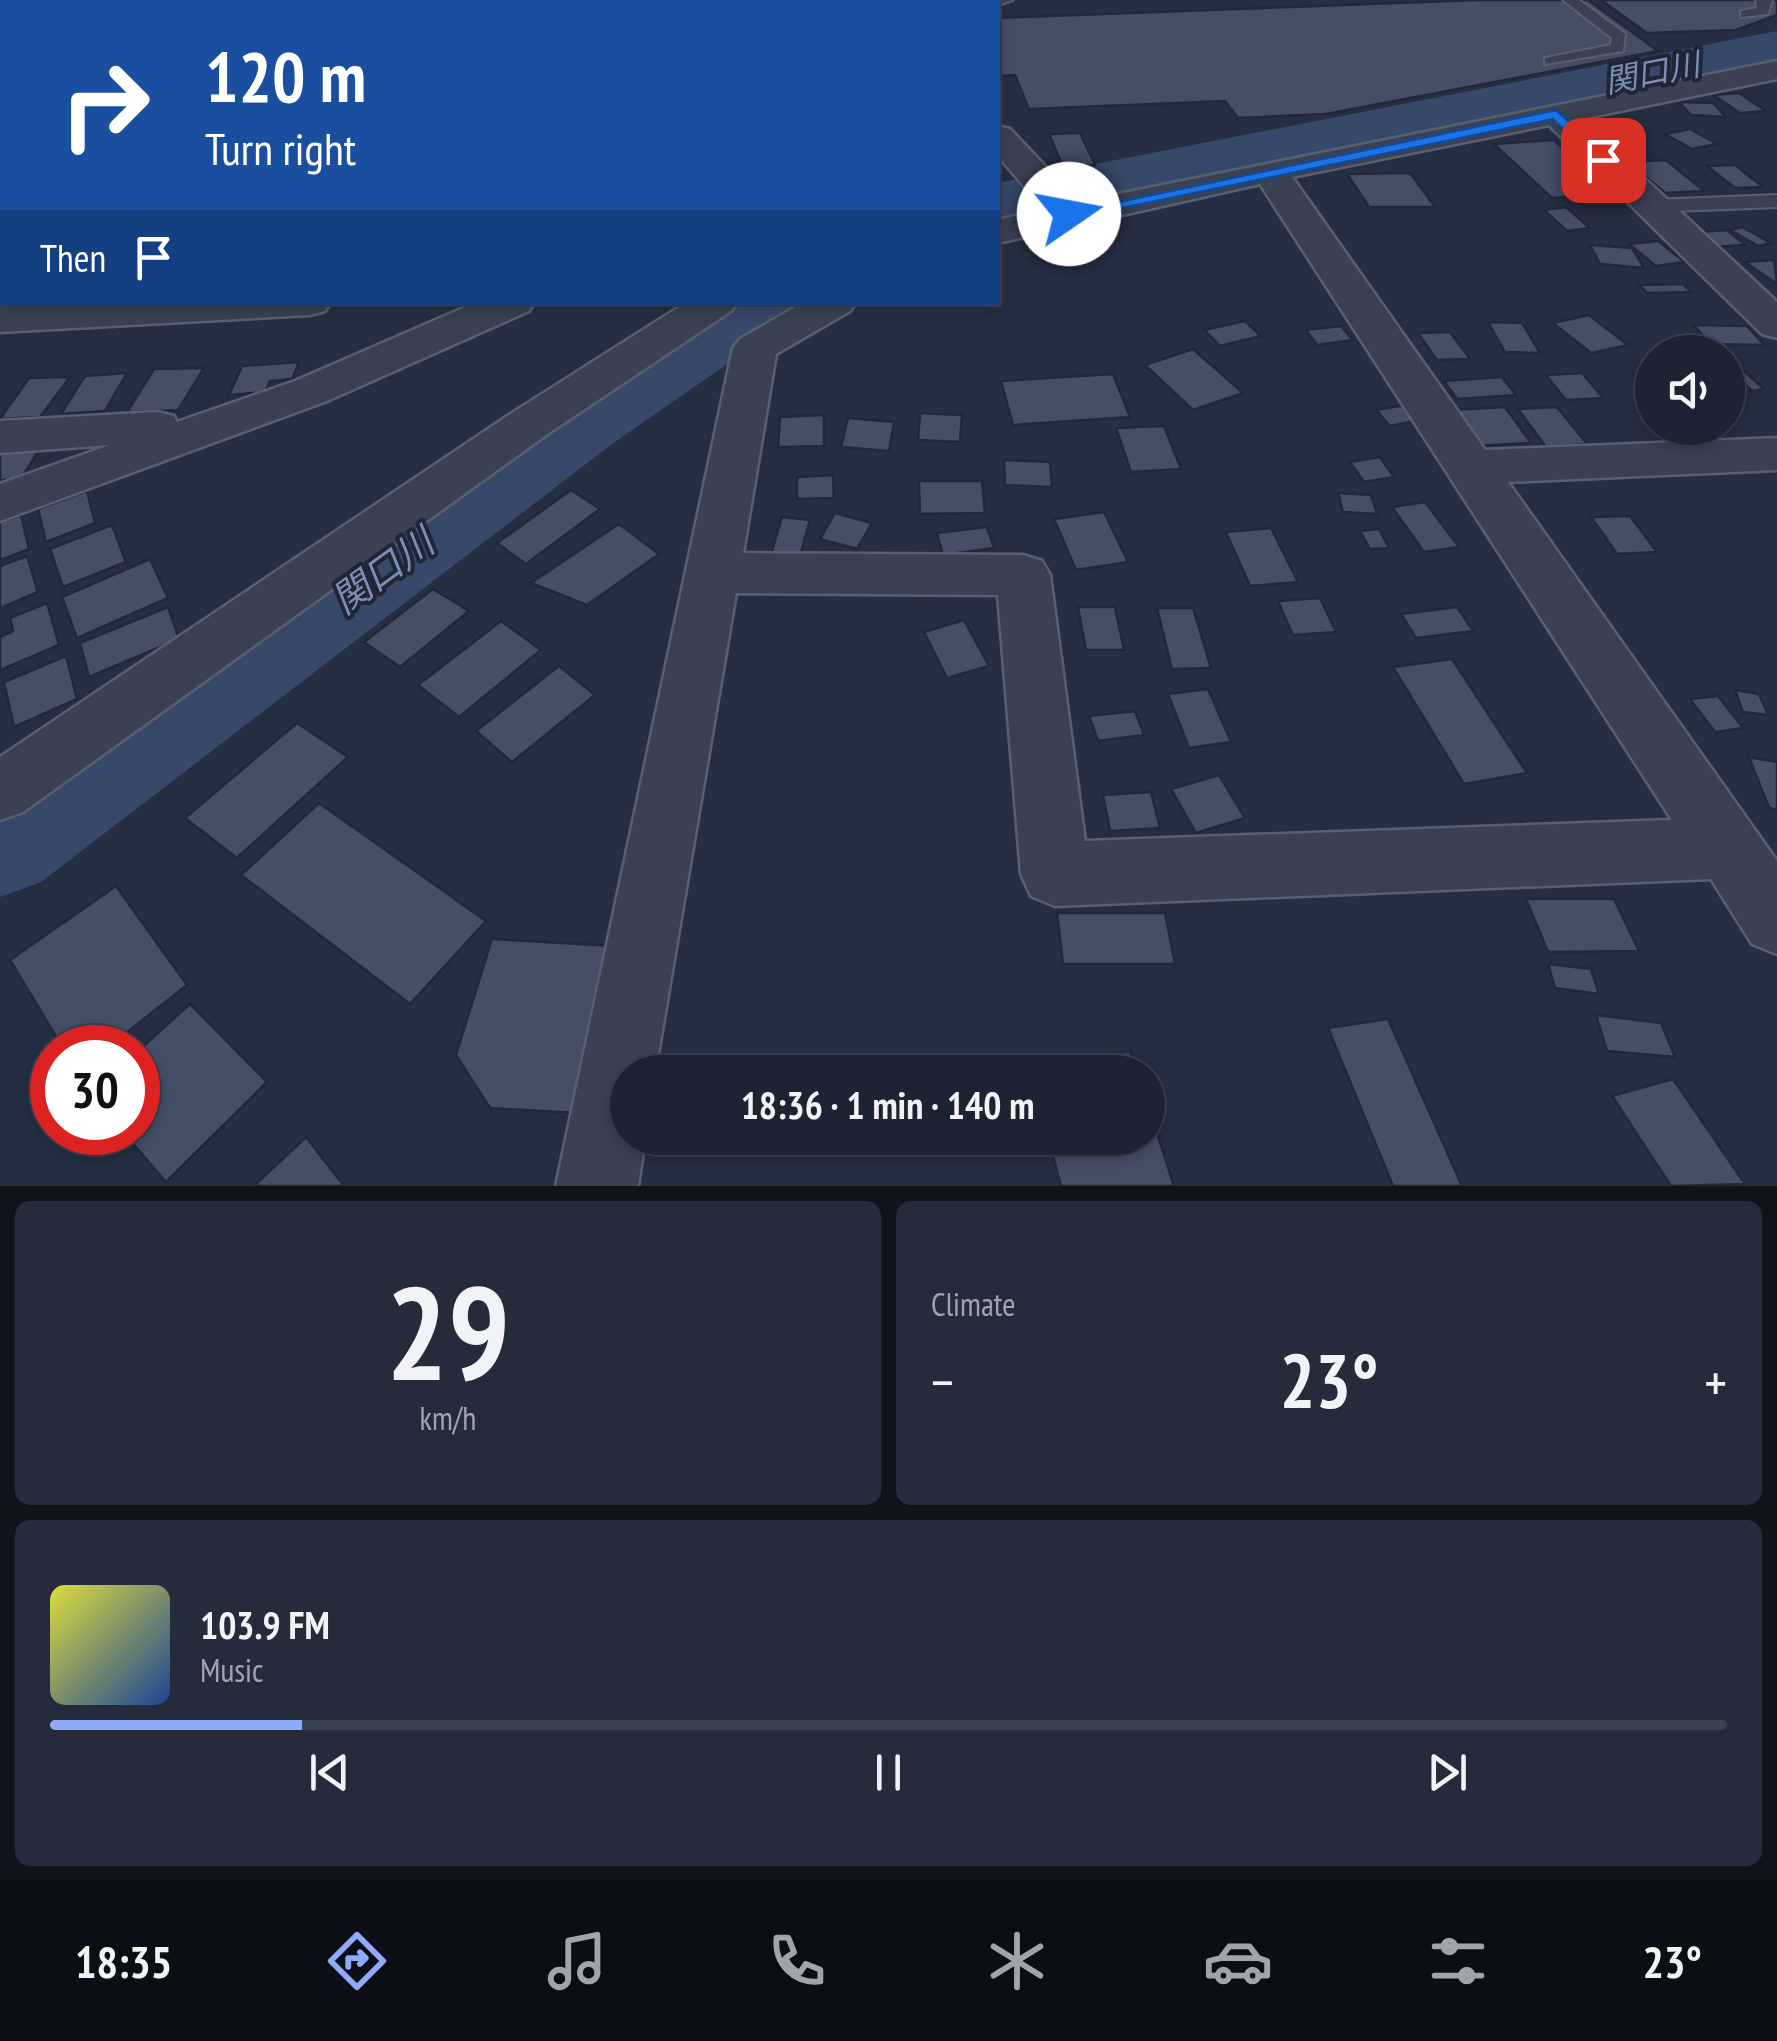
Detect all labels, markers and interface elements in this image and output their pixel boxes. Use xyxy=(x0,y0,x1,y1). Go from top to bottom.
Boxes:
text: 120 m xyxy=(205,31,366,121)
icon: right xyxy=(40,40,170,170)
water label: 関口川 xyxy=(1601,42,1706,102)
pin xyxy=(1561,118,1646,203)
text: Turn right xyxy=(205,119,356,177)
icon: arrive xyxy=(1576,133,1631,188)
position arrow xyxy=(1017,162,1121,266)
icon: arrive xyxy=(126,230,181,285)
text: Then xyxy=(40,233,106,282)
map controls xyxy=(1635,335,1745,445)
button: sound xyxy=(1635,335,1745,445)
water label: 関口川 xyxy=(321,514,446,623)
speed limit sign: 30 xyxy=(30,1025,160,1155)
text: 18:36 · 1 min · 140 m xyxy=(741,1080,1034,1129)
text: 29 xyxy=(386,1248,510,1416)
text: Climate xyxy=(931,1283,1015,1325)
text: 23° xyxy=(1279,1332,1379,1429)
text: − xyxy=(931,1346,954,1417)
text: + xyxy=(1704,1346,1727,1417)
text: km/h xyxy=(420,1397,476,1439)
text: 103.9 FM xyxy=(200,1600,330,1649)
text: Music xyxy=(200,1649,263,1691)
icon: previous xyxy=(302,1745,357,1800)
icon: pause xyxy=(861,1745,916,1800)
icon: next xyxy=(1420,1745,1475,1800)
icon: directions xyxy=(322,1926,392,1996)
icon: music xyxy=(542,1926,612,1996)
icon: phone xyxy=(762,1926,832,1996)
icon: climate xyxy=(982,1926,1052,1996)
icon: car xyxy=(1203,1926,1273,1996)
icon: filters xyxy=(1423,1926,1493,1996)
text: 18:35 xyxy=(75,1932,172,1990)
text: 23° xyxy=(1643,1932,1702,1990)

